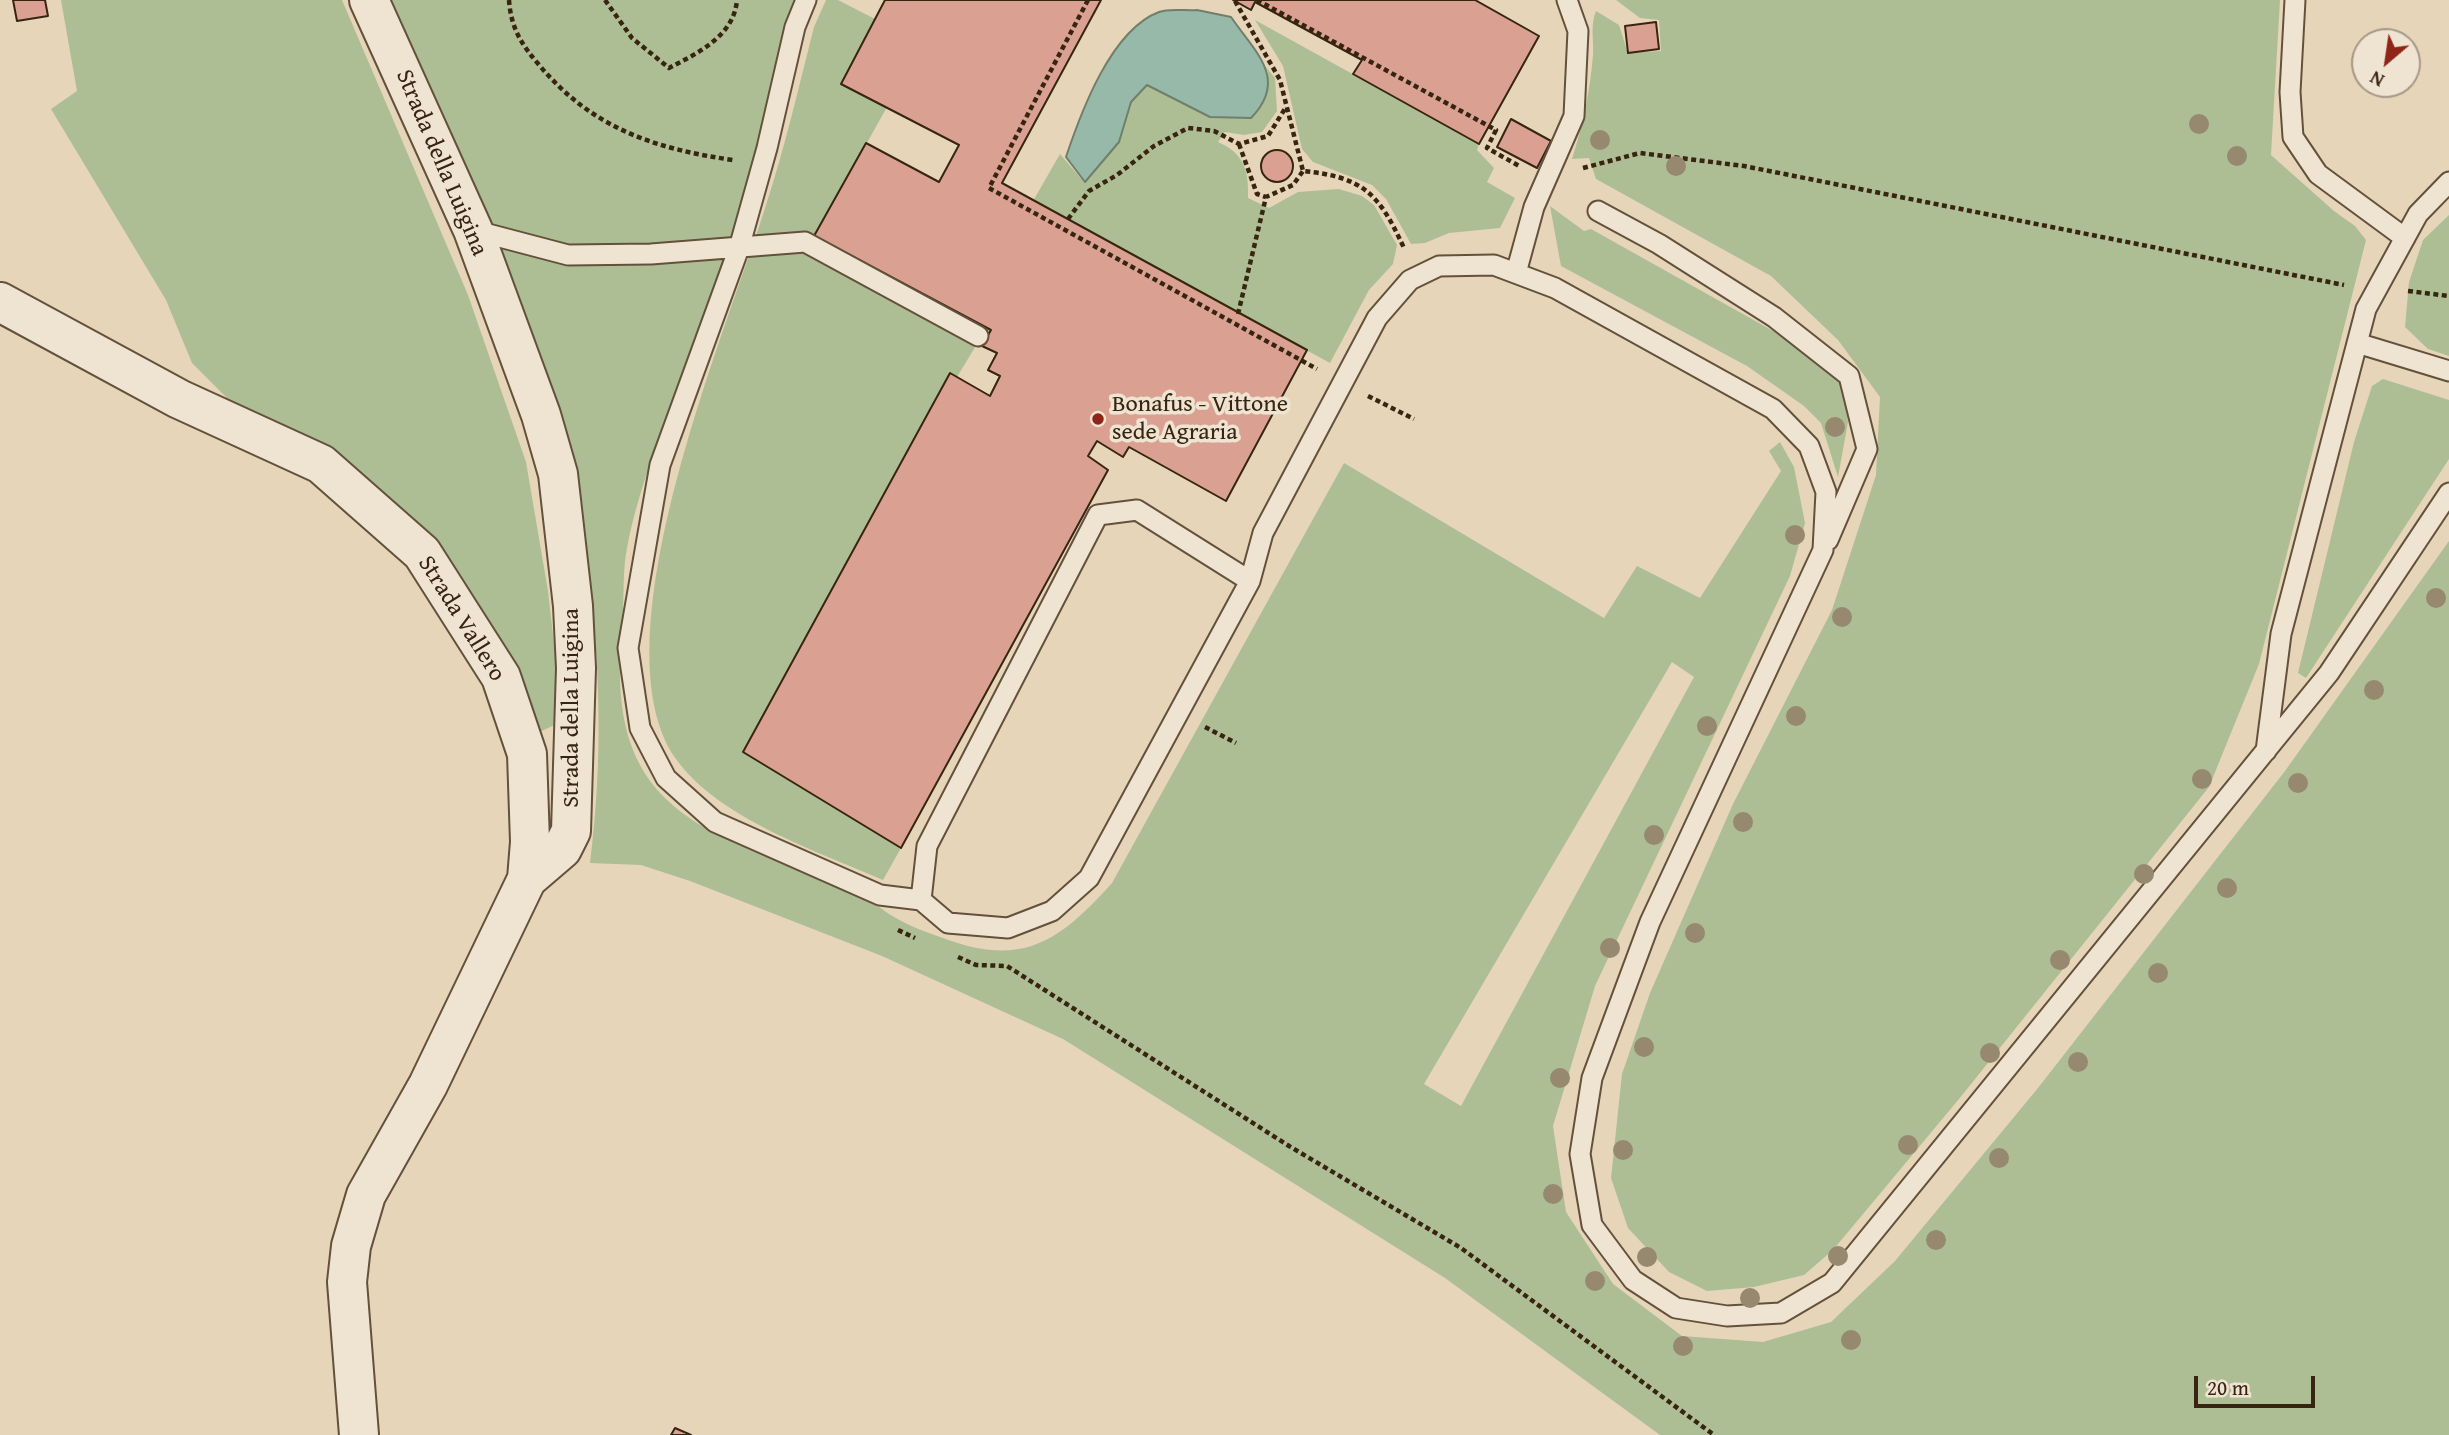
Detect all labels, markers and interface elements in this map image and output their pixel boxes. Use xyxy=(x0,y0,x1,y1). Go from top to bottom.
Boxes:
north arrow xyxy=(2351,28,2421,98)
text: N xyxy=(2364,64,2389,95)
street label: Strada della Luigina xyxy=(389,65,493,261)
place label: Bonafus - Vittone sede Agraria xyxy=(1112,391,1288,447)
marker: Bonafus - Vittone sede Agraria xyxy=(1090,411,1106,427)
street label: Strada Vallero xyxy=(411,551,511,687)
street label: Strada della Luigina xyxy=(558,608,586,808)
scale bar xyxy=(2197,1362,2318,1406)
text: 20 m xyxy=(2207,1372,2249,1403)

